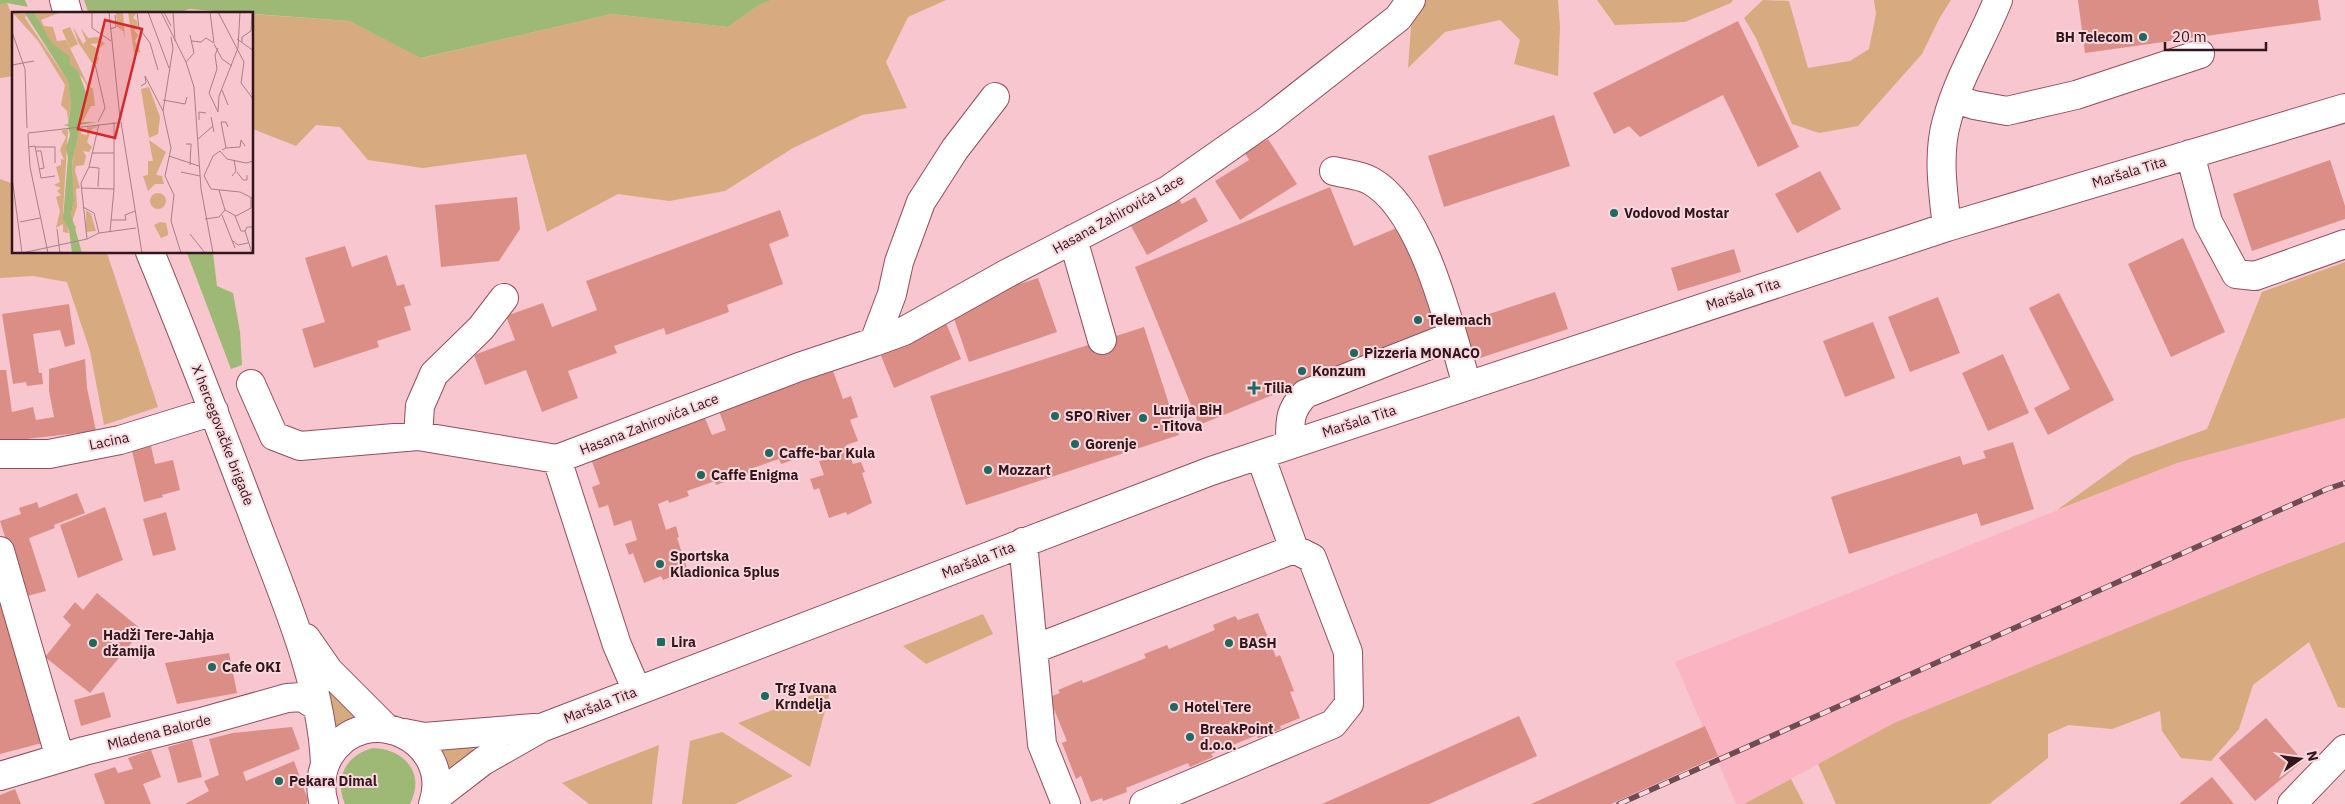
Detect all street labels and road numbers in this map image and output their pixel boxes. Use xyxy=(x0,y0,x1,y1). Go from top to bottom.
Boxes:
street label: Maršala Tita xyxy=(2090,152,2169,192)
street label: Hasana Zahirovića Lace xyxy=(1049,170,1187,258)
street label: Maršala Tita xyxy=(1704,273,1783,314)
street label: X hercegovačke brigade xyxy=(188,362,258,508)
street label: Hasana Zahirovića Lace xyxy=(577,389,721,459)
street label: Maršala Tita xyxy=(1320,400,1399,441)
street label: Lacina xyxy=(87,428,131,454)
street label: Maršala Tita xyxy=(939,538,1018,582)
street label: Maršala Tita xyxy=(561,683,640,727)
street label: Mladena Balorde xyxy=(105,710,213,754)

